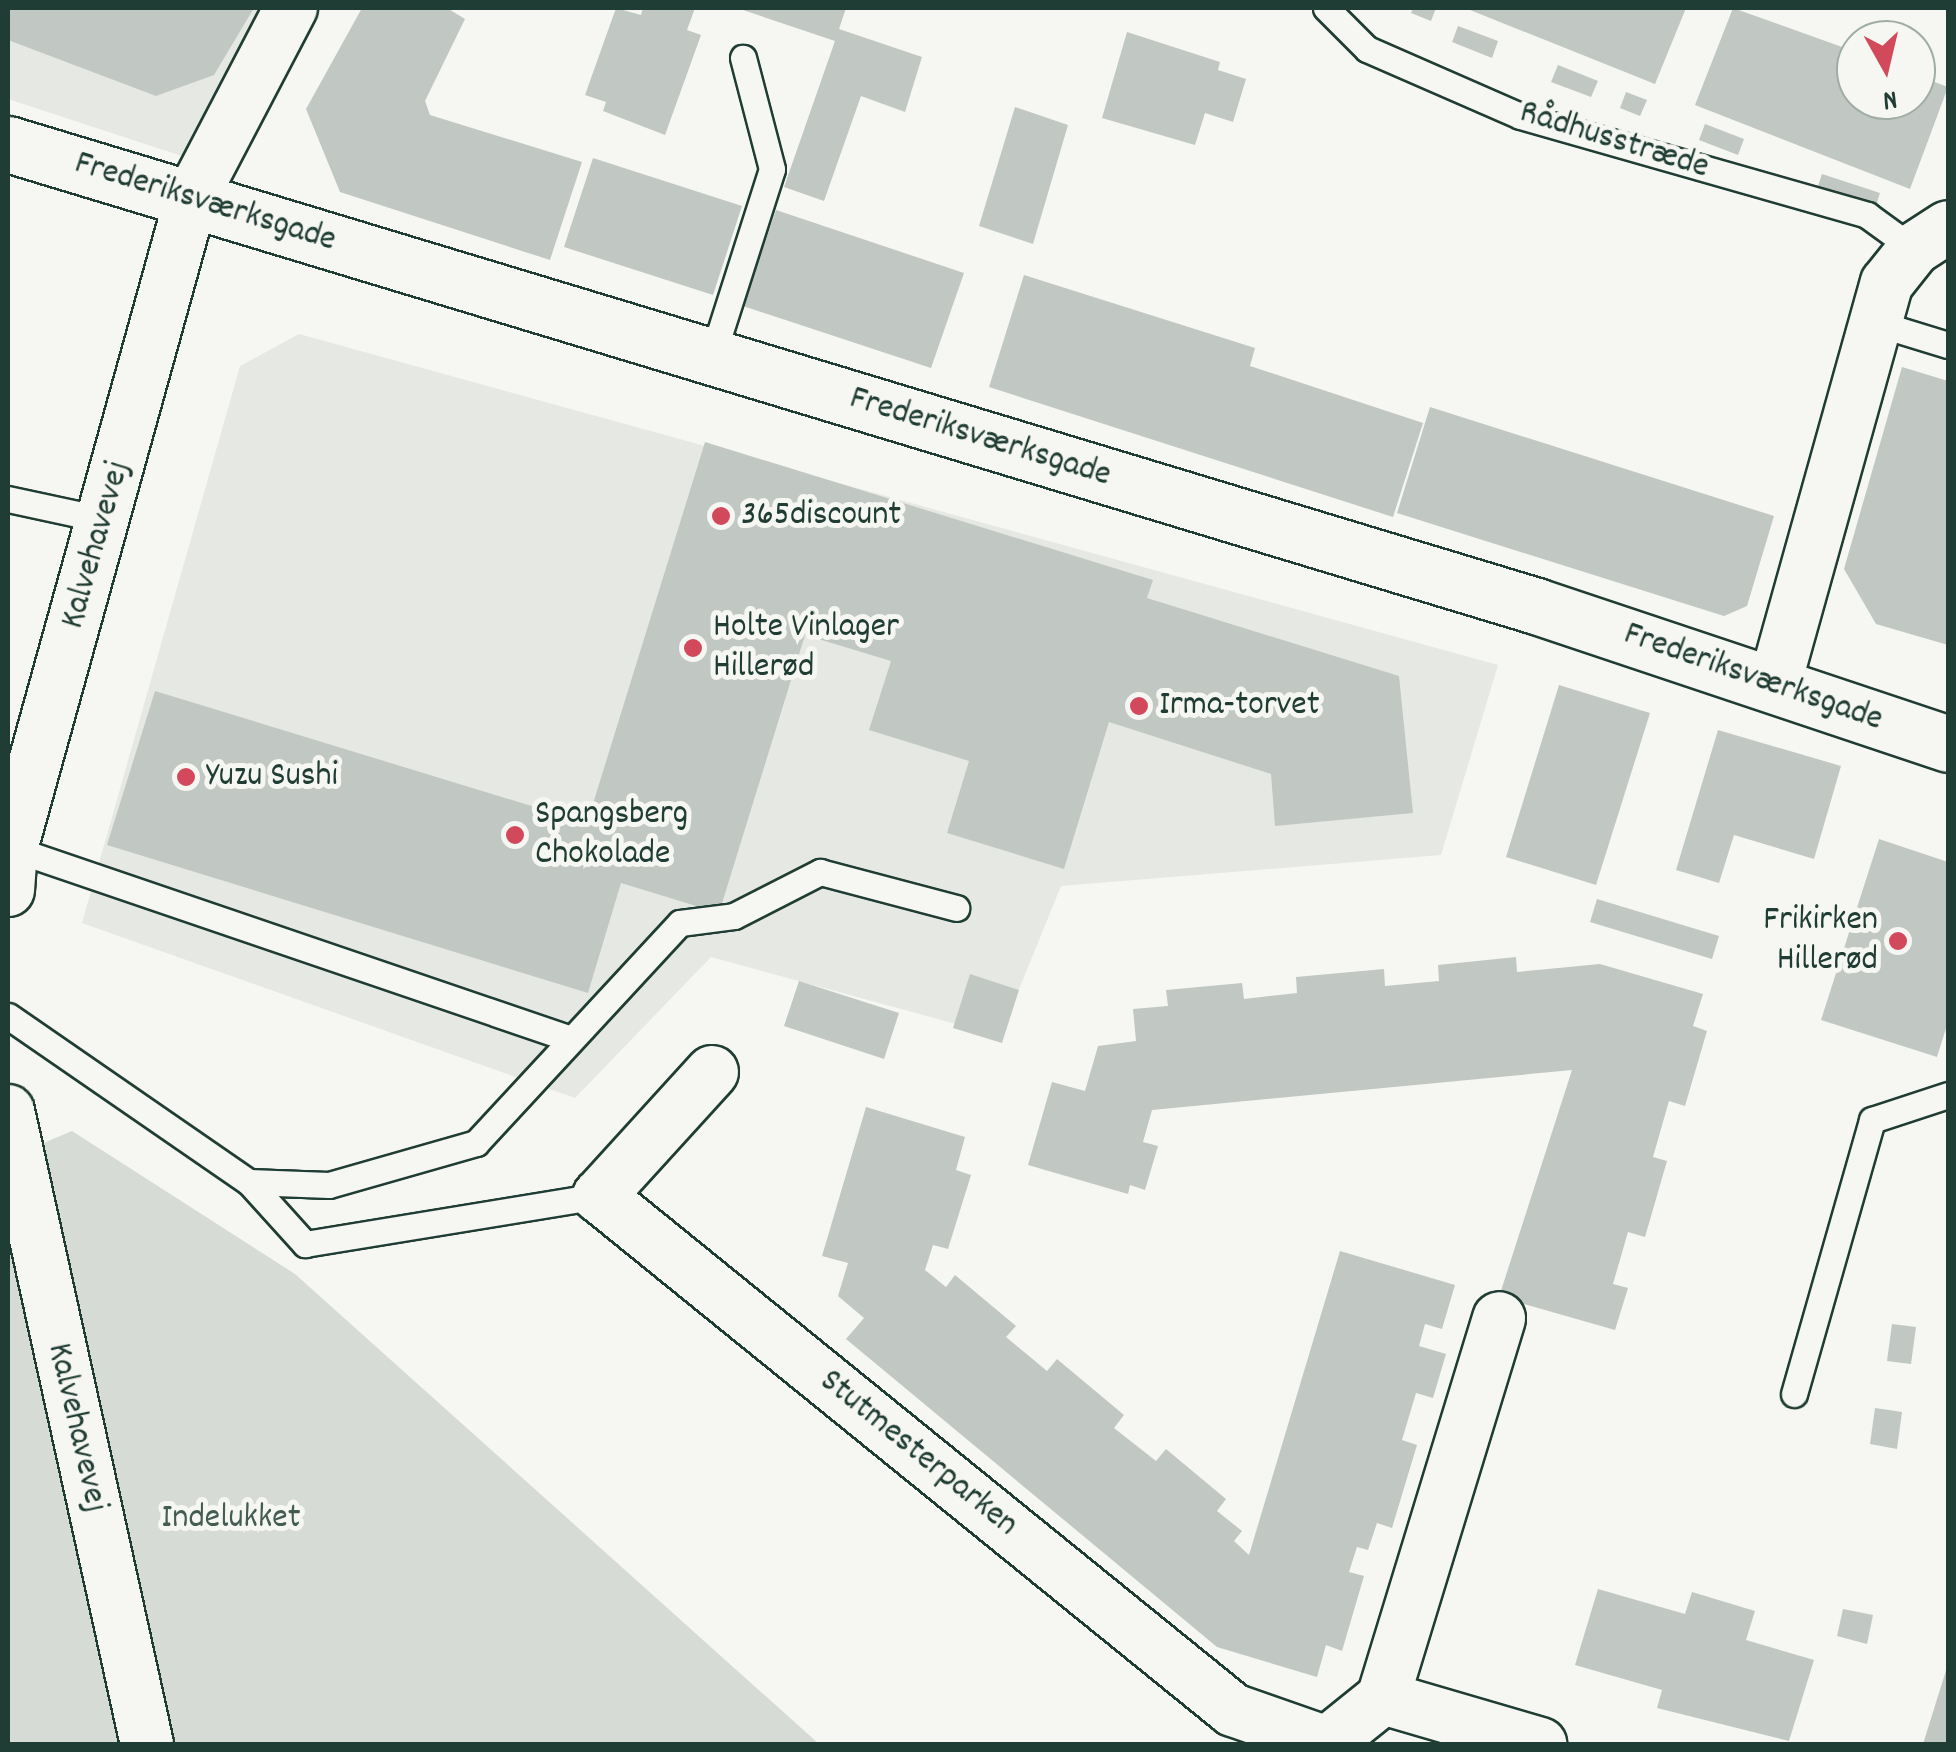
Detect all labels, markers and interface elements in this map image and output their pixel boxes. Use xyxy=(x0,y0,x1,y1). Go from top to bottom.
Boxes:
north arrow xyxy=(1836,20,1936,120)
text: N xyxy=(1880,77,1900,118)
street label: Rådhusstræde xyxy=(1514,92,1714,190)
street label: Frederiksværksgade xyxy=(69,143,341,263)
street label: Frederiksværksgade xyxy=(844,378,1116,498)
street label: Kalvehavevej xyxy=(53,456,141,634)
place label: 365discount xyxy=(741,495,901,537)
marker: 365discount xyxy=(710,505,732,527)
place label: Holte Vinlager Hillerød xyxy=(713,607,899,689)
street label: Frederiksværksgade xyxy=(1618,614,1888,742)
marker: Holte Vinlager Hillerød xyxy=(682,637,704,659)
place label: Irma-torvet xyxy=(1159,685,1320,727)
marker: Irma-torvet xyxy=(1128,695,1150,717)
place label: Yuzu Sushi xyxy=(206,756,338,798)
marker: Yuzu Sushi xyxy=(175,766,197,788)
place label: Spangsberg Chokolade xyxy=(535,794,688,876)
marker: Spangsberg Chokolade xyxy=(504,824,526,846)
place label: Frikirken Hillerød xyxy=(1763,900,1878,982)
marker: Frikirken Hillerød xyxy=(1887,930,1909,952)
street label: Kalvehavevej xyxy=(36,1339,116,1517)
street label: Stutmesterparken xyxy=(810,1361,1026,1547)
park label: Indelukket xyxy=(161,1498,301,1540)

